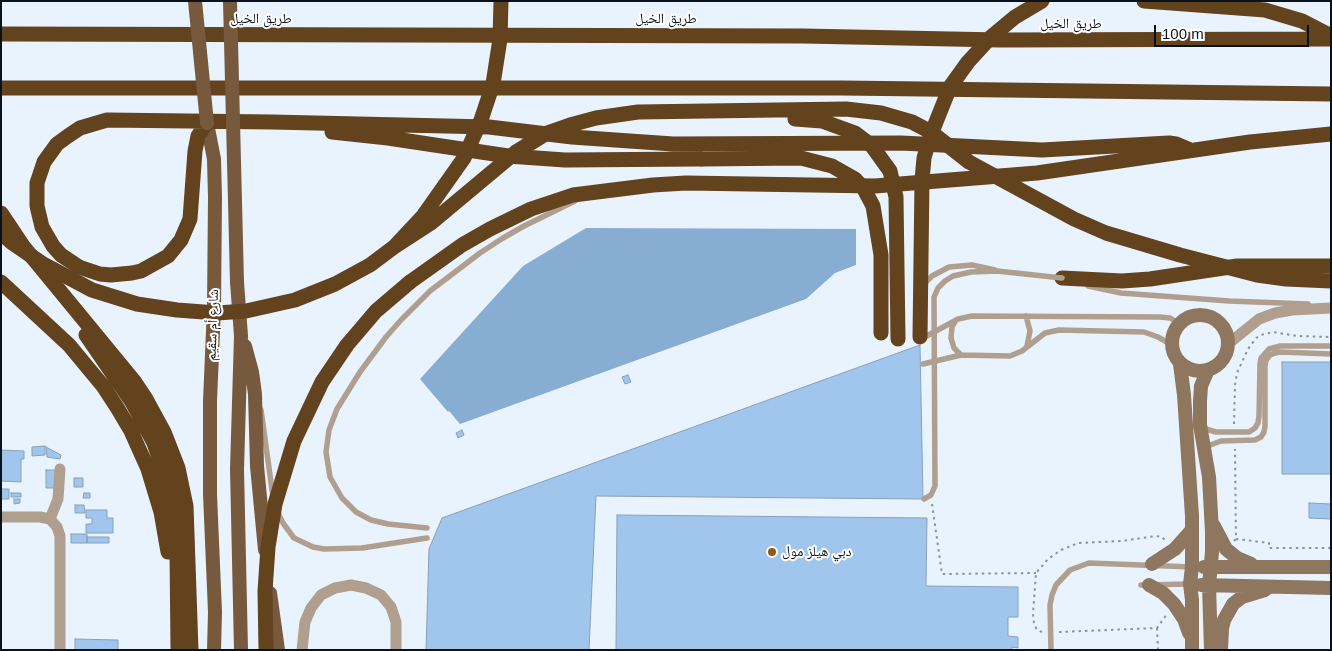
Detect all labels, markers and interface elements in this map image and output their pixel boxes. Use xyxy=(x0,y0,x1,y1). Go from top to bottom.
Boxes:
street label: طريق الخيل xyxy=(230,11,292,27)
street label: طريق الخيل xyxy=(635,11,697,27)
scale bar xyxy=(1157,15,1312,47)
street label: طريق الخيل xyxy=(1040,16,1102,32)
text: 100 m xyxy=(1162,25,1204,42)
street label: شارع أم سقيم xyxy=(203,289,223,361)
place label: دبي هيلز مول xyxy=(782,544,852,560)
marker: دبي هيلز مول xyxy=(766,546,778,558)

